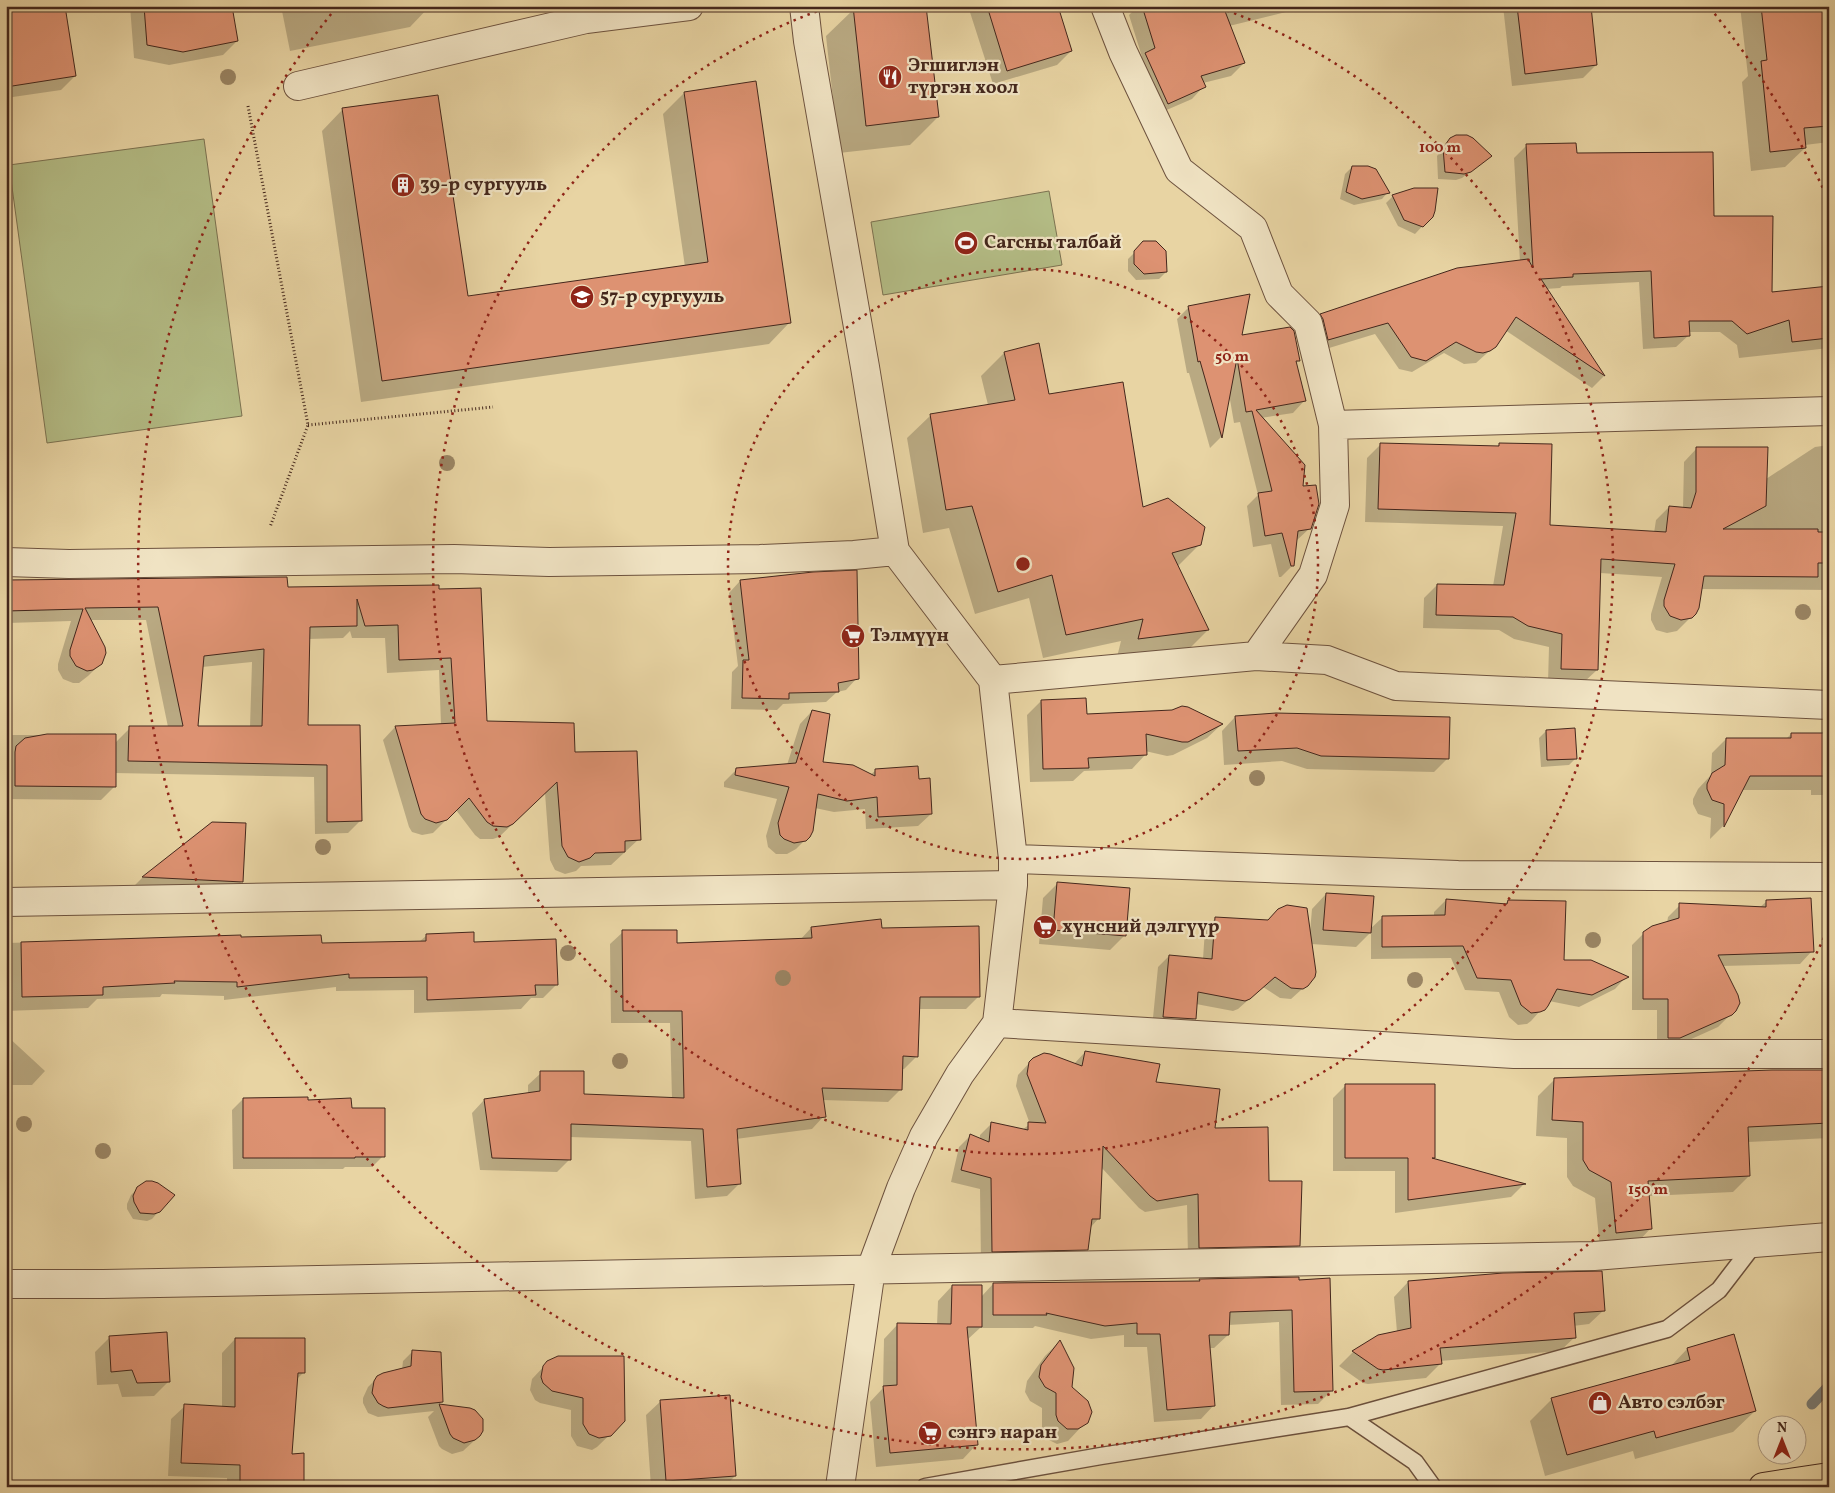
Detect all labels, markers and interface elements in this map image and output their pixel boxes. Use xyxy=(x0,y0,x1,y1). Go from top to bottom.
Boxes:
place label: Эгшиглэн түргэн хоол xyxy=(908,53,1019,101)
restaurant icon: Эгшиглэн түргэн хоол xyxy=(877,64,903,90)
text: 100 m xyxy=(1419,138,1462,159)
building icon: 39-р сургууль xyxy=(390,172,416,198)
place label: 39-р сургууль xyxy=(420,172,547,198)
sports icon: Сагсны талбай xyxy=(953,230,979,256)
place label: Сагсны талбай xyxy=(984,230,1121,256)
school or university icon: 57-р сургууль xyxy=(569,284,595,310)
place label: 57-р сургууль xyxy=(600,284,724,310)
text: 50 m xyxy=(1215,347,1249,368)
centre of rings xyxy=(1014,555,1032,573)
supermarket icon: Тэлмүүн xyxy=(840,623,866,649)
place label: Тэлмүүн xyxy=(870,623,949,649)
supermarket icon: хүнсний дэлгүүр xyxy=(1032,914,1058,940)
place label: хүнсний дэлгүүр xyxy=(1062,914,1220,940)
text: 150 m xyxy=(1628,1180,1668,1201)
shop icon: Авто сэлбэг xyxy=(1587,1390,1613,1416)
place label: Авто сэлбэг xyxy=(1618,1390,1725,1416)
north arrow xyxy=(1758,1416,1808,1466)
text: N xyxy=(1777,1419,1787,1438)
supermarket icon: сэнгэ наран xyxy=(917,1420,943,1446)
place label: сэнгэ наран xyxy=(948,1420,1057,1446)

